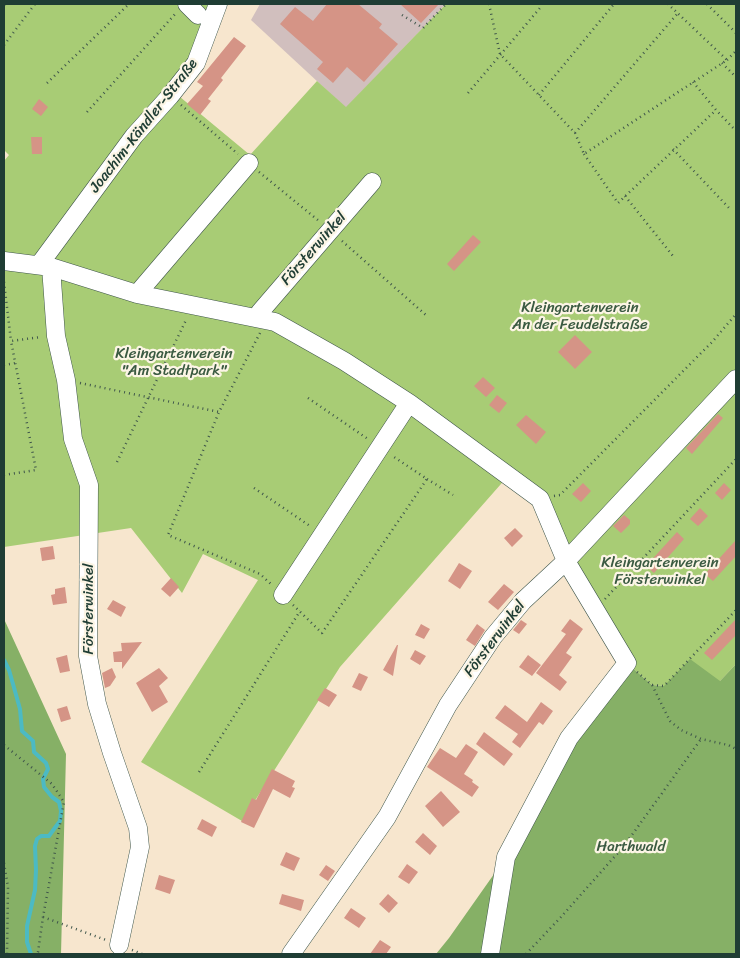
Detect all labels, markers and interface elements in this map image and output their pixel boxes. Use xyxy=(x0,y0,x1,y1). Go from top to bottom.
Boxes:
street label: Joachim-Kändler-Straße xyxy=(86,55,202,197)
street label: Försterwinkel xyxy=(277,209,351,289)
park label: Kleingartenverein An der Feudelstraße xyxy=(512,299,648,334)
park label: Kleingartenverein "Am Stadtpark" xyxy=(115,345,233,380)
park label: Kleingartenverein Försterwinkel xyxy=(601,554,719,589)
street label: Försterwinkel xyxy=(80,564,98,654)
street label: Försterwinkel xyxy=(460,597,530,681)
park label: Harthwald xyxy=(597,838,665,856)

